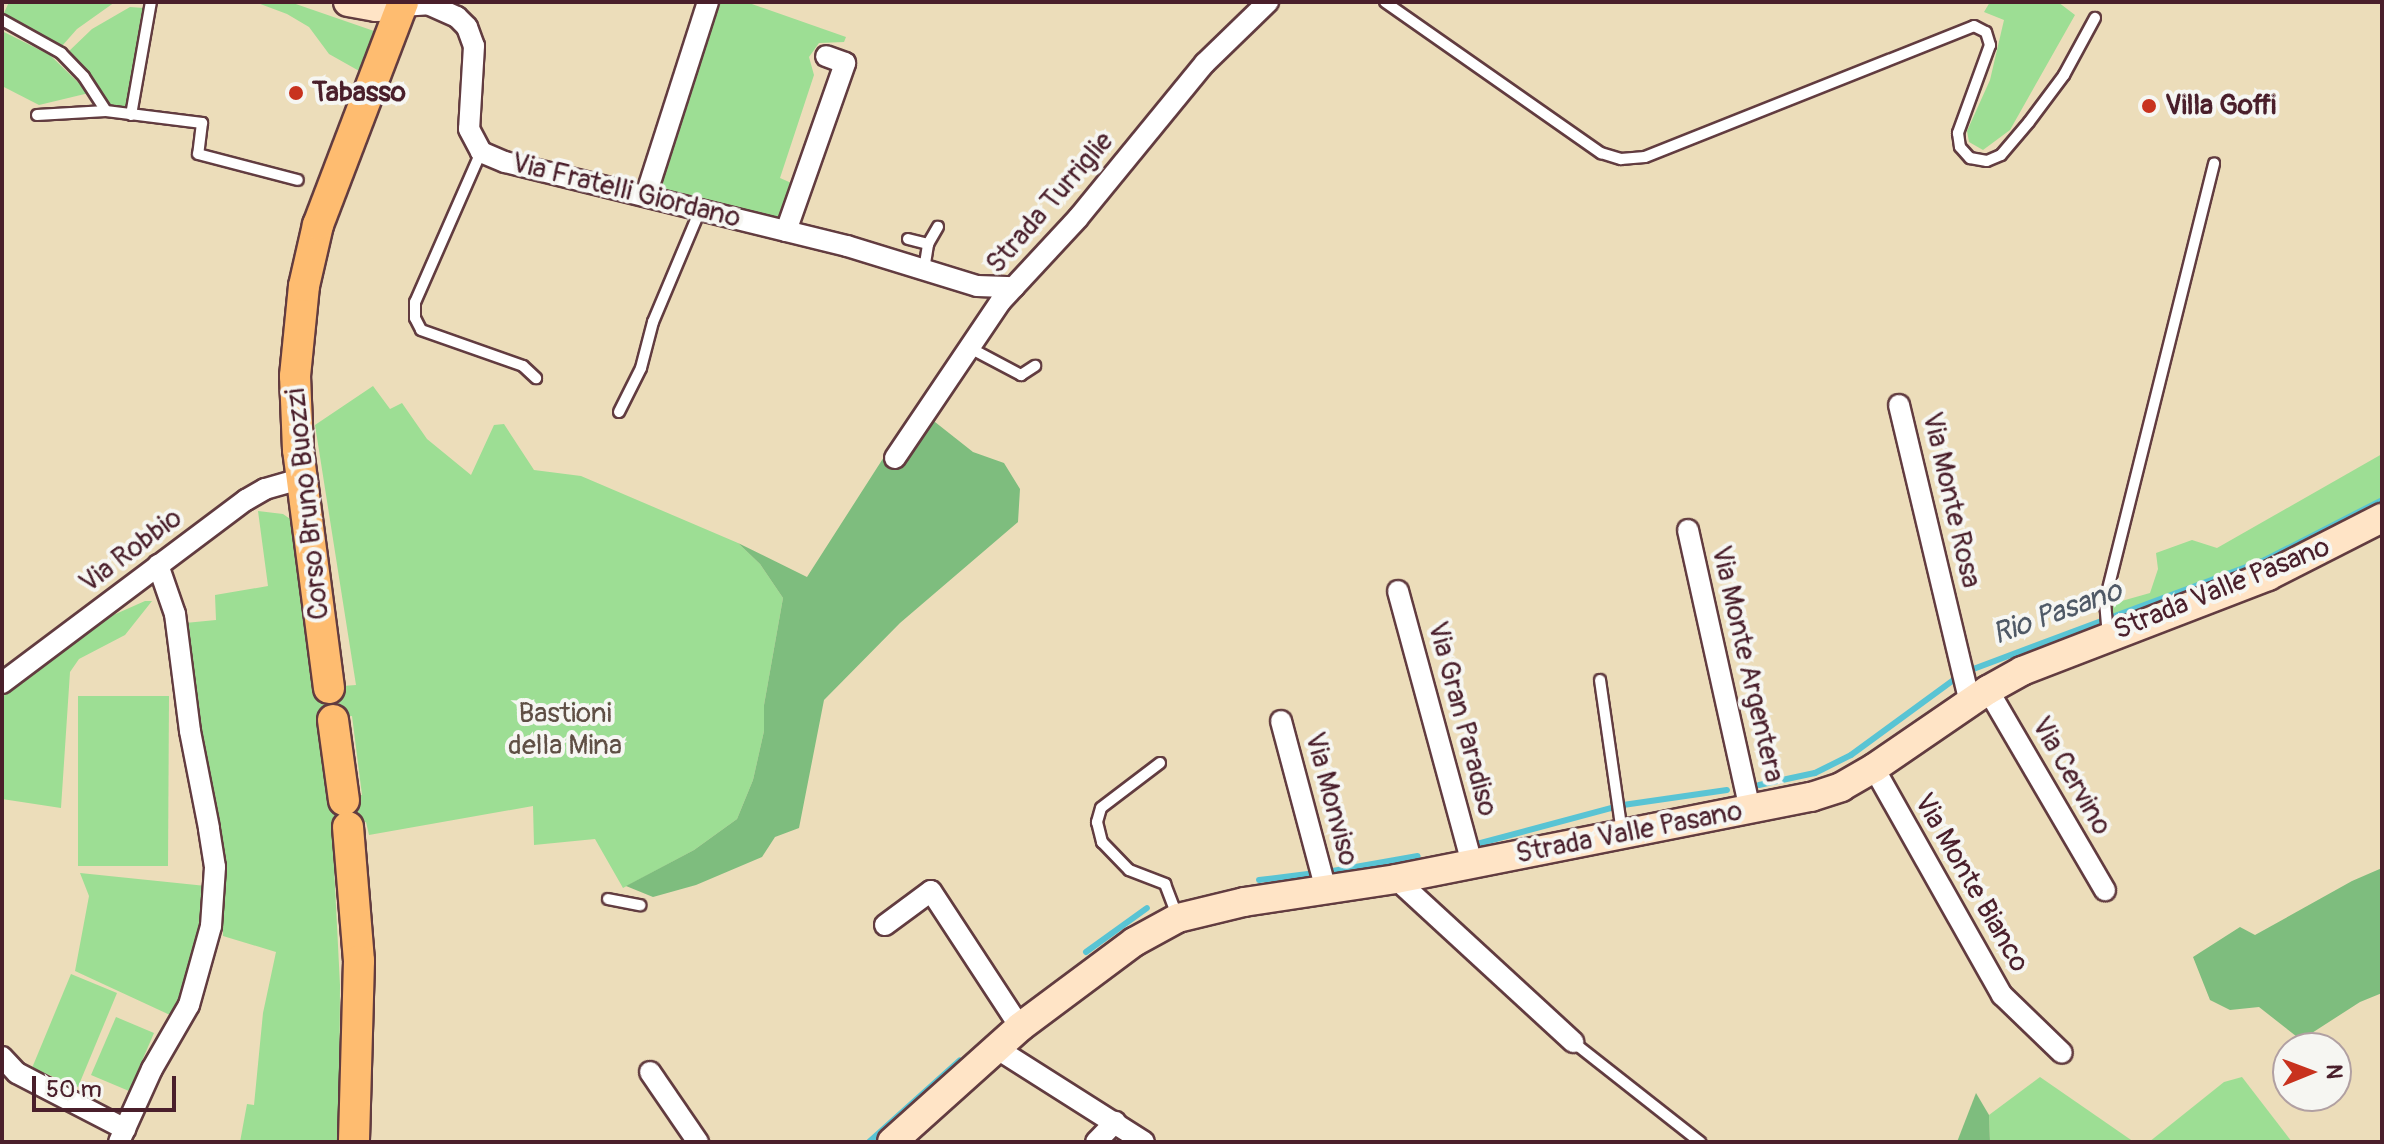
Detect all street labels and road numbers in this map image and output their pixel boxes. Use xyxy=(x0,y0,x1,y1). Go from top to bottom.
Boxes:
street label: Strada Turriglie xyxy=(979,125,1121,281)
street label: Via Fratelli Giordano xyxy=(508,146,744,236)
street label: Corso Bruno Buozzi xyxy=(279,387,337,621)
street label: Via Monte Rosa xyxy=(1914,409,1988,591)
street label: Via Robbio xyxy=(73,502,189,600)
street label: Strada Valle Pasano xyxy=(2109,530,2335,648)
street label: Via Monte Argentera xyxy=(1703,542,1791,786)
street label: Via Gran Paradiso xyxy=(1420,618,1504,820)
street label: Via Cervino xyxy=(2024,711,2118,841)
street label: Via Monviso xyxy=(1297,729,1365,869)
street label: Via Monte Bianco xyxy=(1906,788,2036,978)
street label: Strada Valle Pasano xyxy=(1513,795,1745,871)

